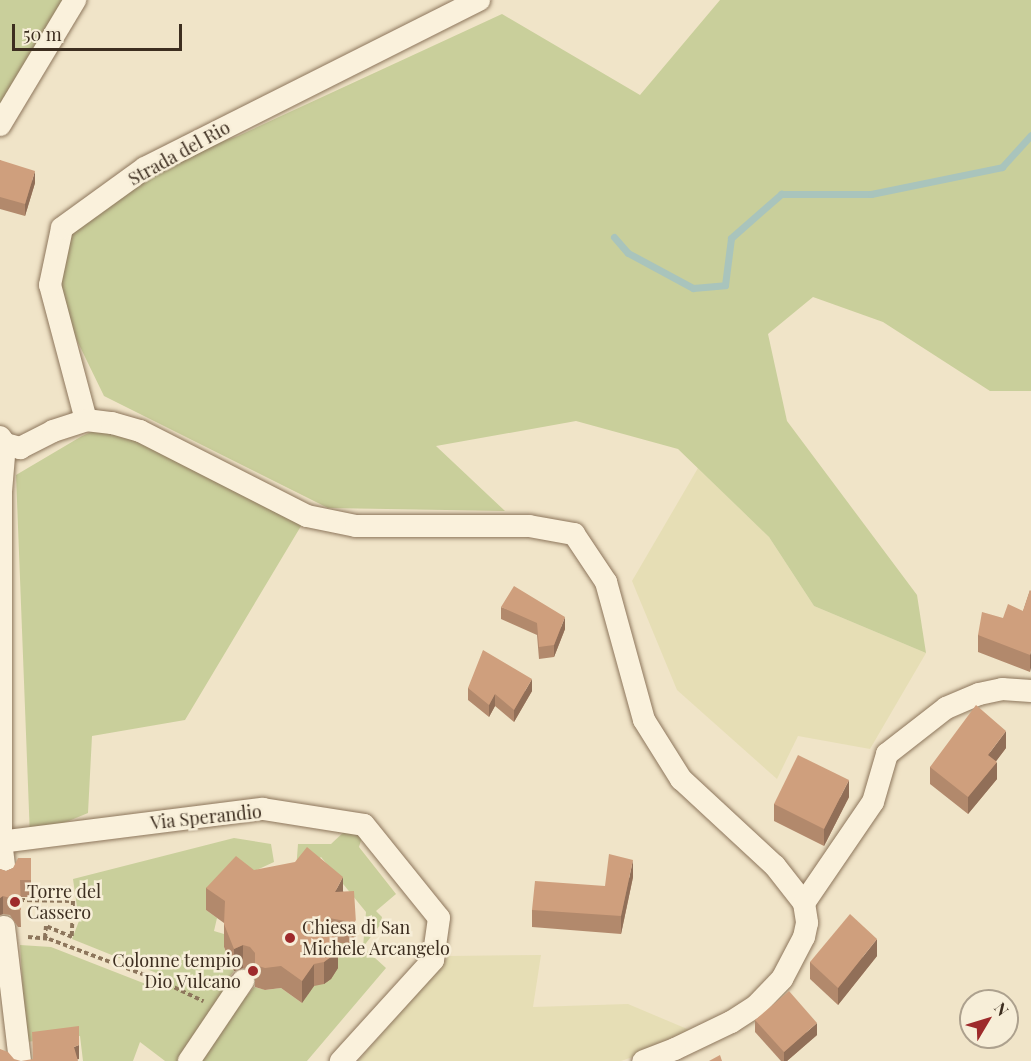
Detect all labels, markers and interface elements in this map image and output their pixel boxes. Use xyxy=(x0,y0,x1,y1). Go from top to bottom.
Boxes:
scale bar xyxy=(15,12,184,50)
text: 50 m xyxy=(23,22,62,46)
street label: Strada del Rio xyxy=(124,116,234,190)
street label: Via Sperandio xyxy=(149,800,263,834)
place label: Torre del Cassero xyxy=(27,881,101,924)
marker: Torre del Cassero xyxy=(8,895,22,909)
place label: Chiesa di San Michele Arcangelo xyxy=(302,917,450,960)
marker: Chiesa di San Michele Arcangelo xyxy=(283,931,297,945)
place label: Colonne tempio Dio Vulcano xyxy=(112,950,241,992)
marker: Colonne tempio Dio Vulcano xyxy=(246,964,260,978)
north arrow xyxy=(959,989,1019,1049)
text: N xyxy=(990,998,1014,1020)

